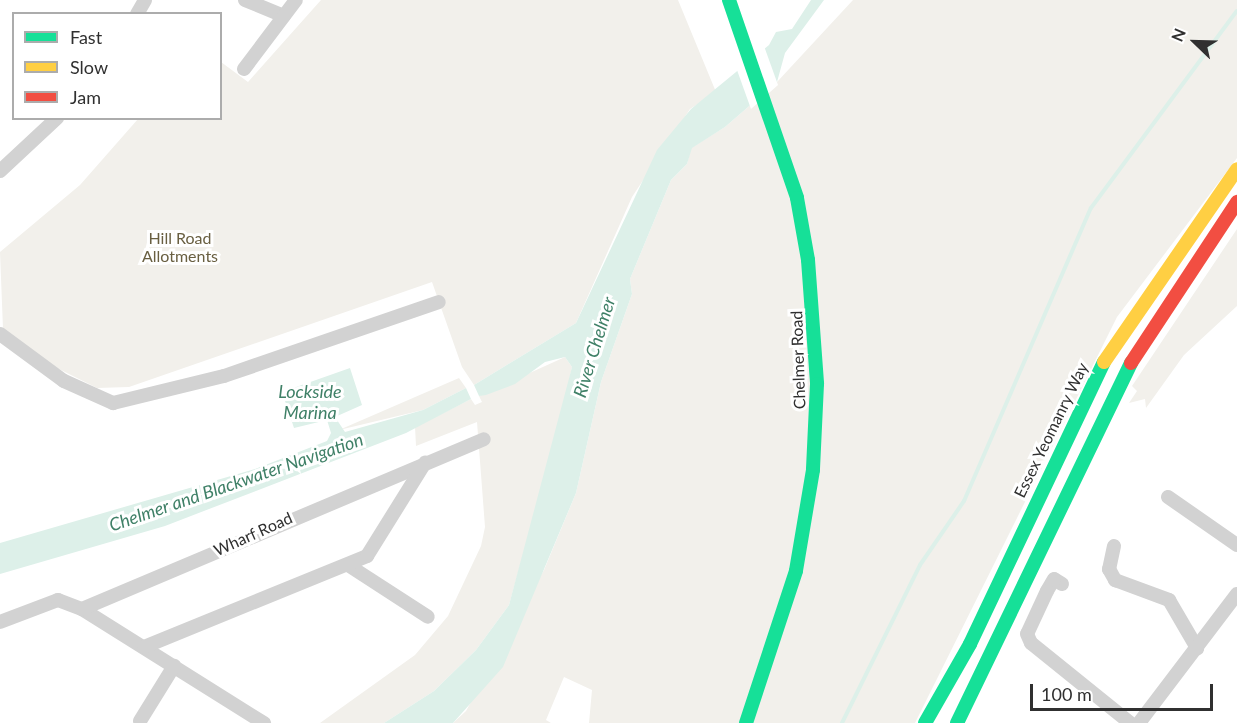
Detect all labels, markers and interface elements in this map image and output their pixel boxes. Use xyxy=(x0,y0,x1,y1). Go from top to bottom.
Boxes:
legend xyxy=(12,12,222,120)
north arrow xyxy=(1165,12,1225,72)
text: N xyxy=(1167,25,1189,44)
text: Fast xyxy=(70,26,102,48)
text: Slow xyxy=(70,56,108,78)
text: Jam xyxy=(70,86,101,108)
park label: Hill Road Allotments xyxy=(142,228,218,266)
water label: River Chelmer xyxy=(568,294,620,400)
street label: Chelmer Road xyxy=(787,310,809,410)
street label: Essex Yeomanry Way xyxy=(1010,359,1092,501)
water label: Lockside Marina xyxy=(278,381,342,424)
water label: Chelmer and Blackwater Navigation xyxy=(106,428,366,536)
street label: Wharf Road xyxy=(211,508,295,560)
scale bar xyxy=(1033,672,1216,710)
text: 100 m xyxy=(1041,683,1092,705)

